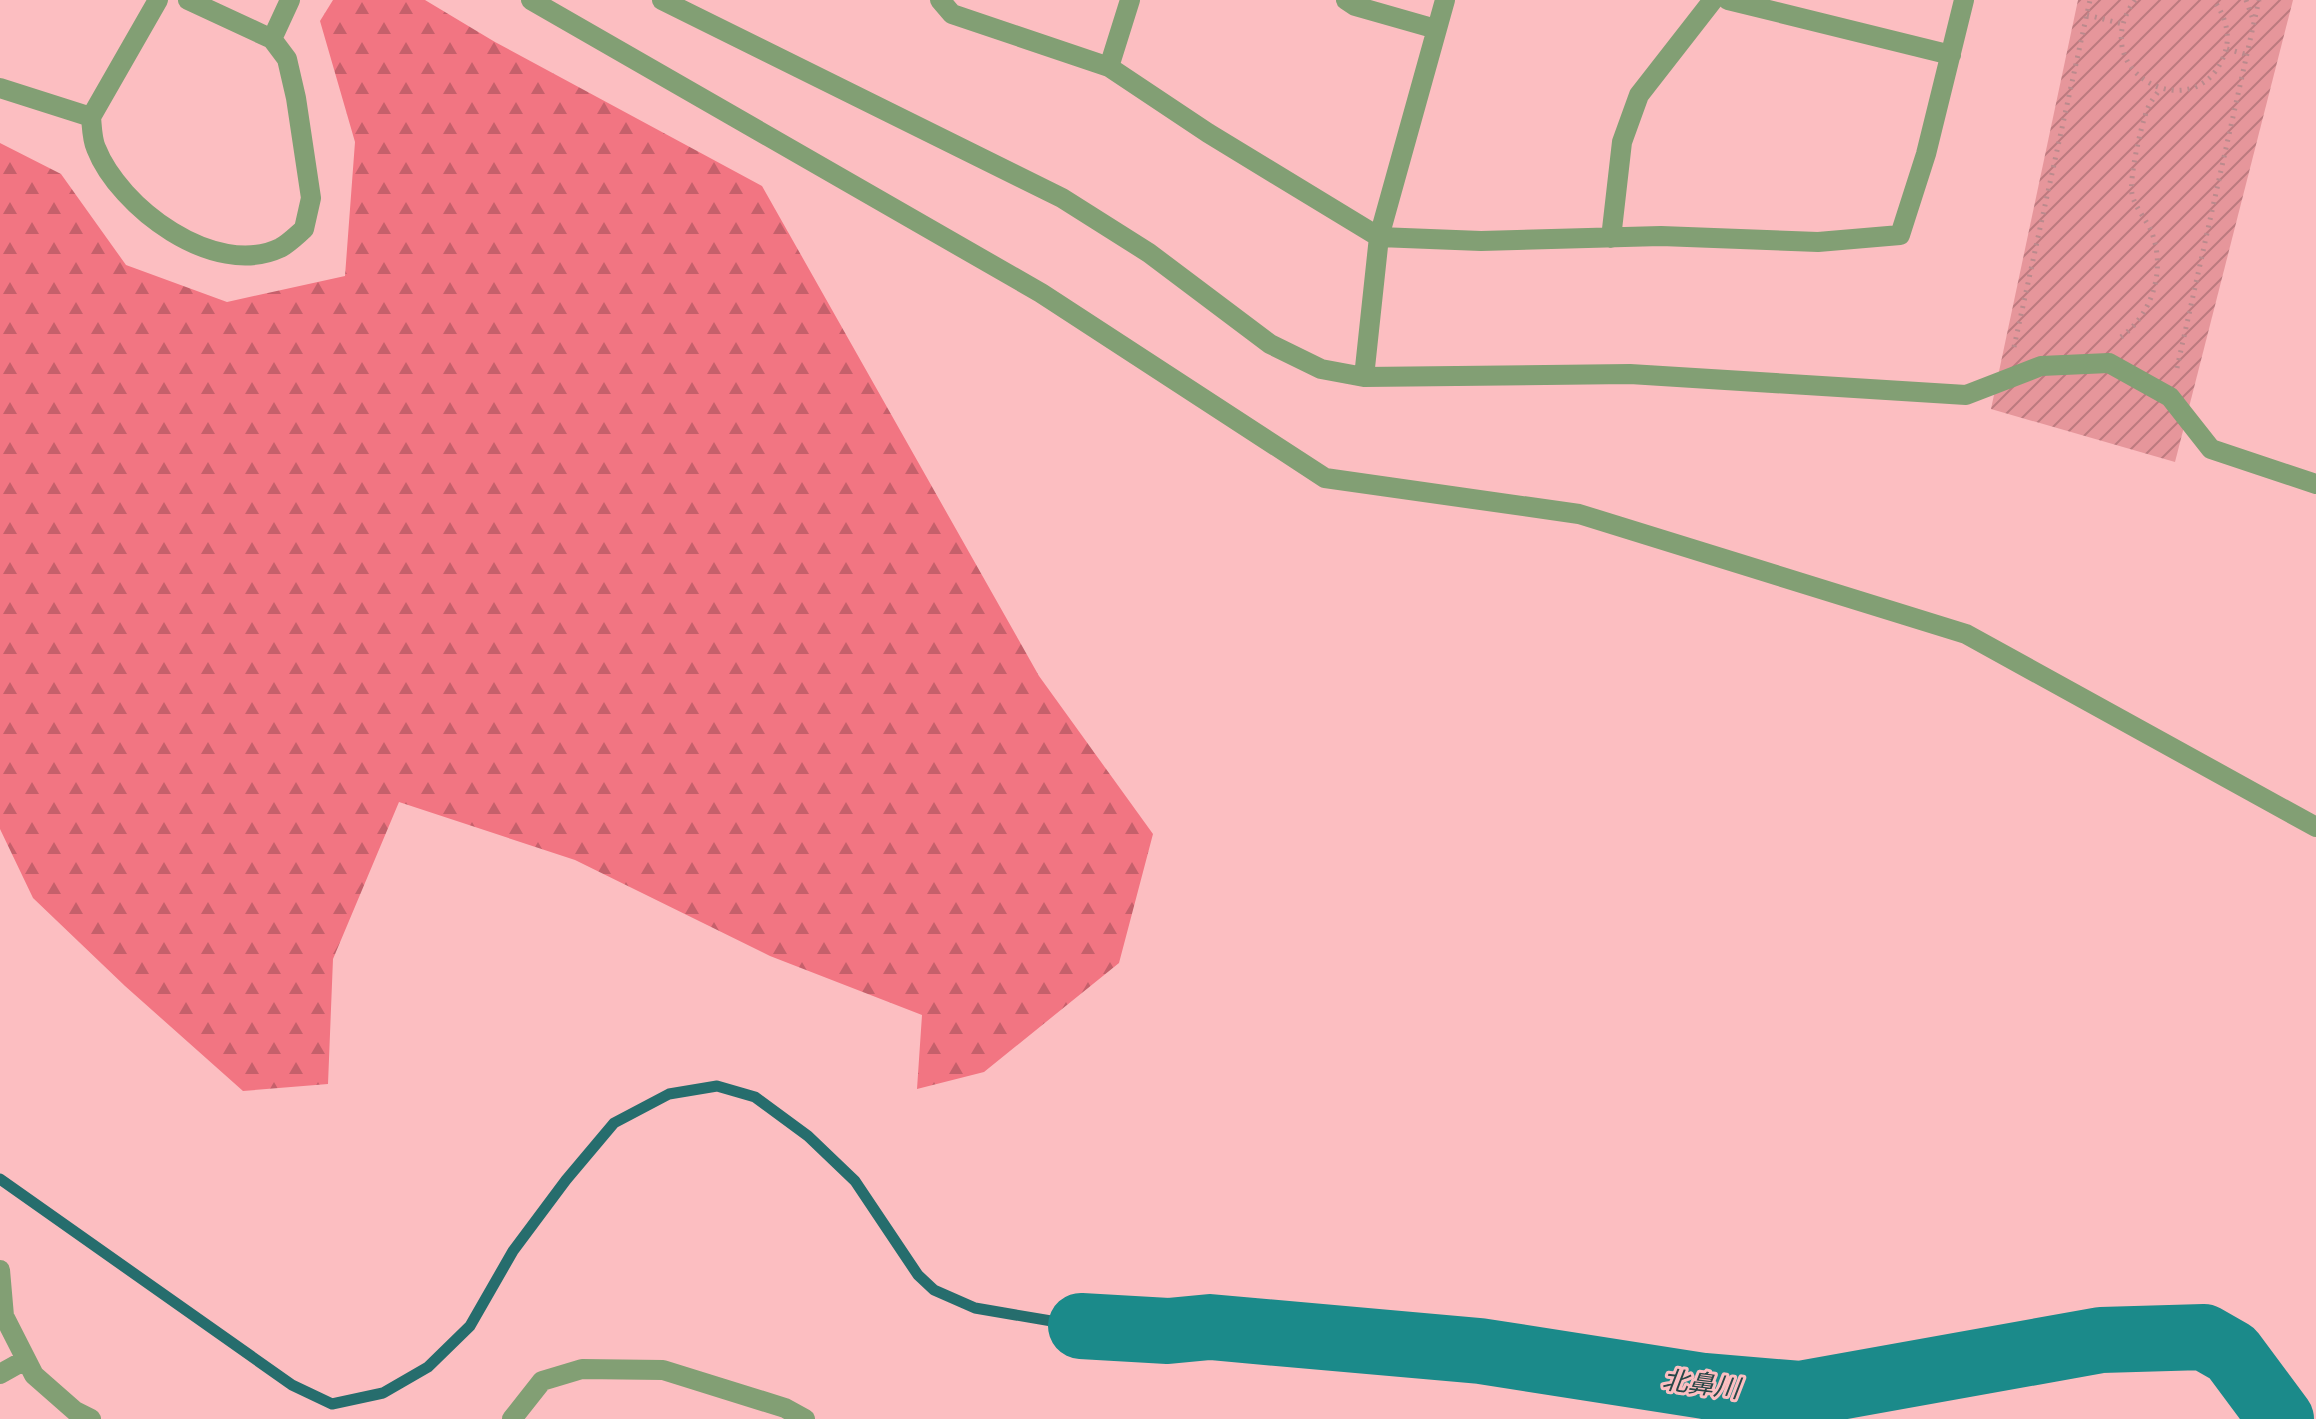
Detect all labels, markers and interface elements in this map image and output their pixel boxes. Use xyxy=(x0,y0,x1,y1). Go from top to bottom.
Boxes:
water label: 北鼻川 xyxy=(1660,1363,1745,1405)

